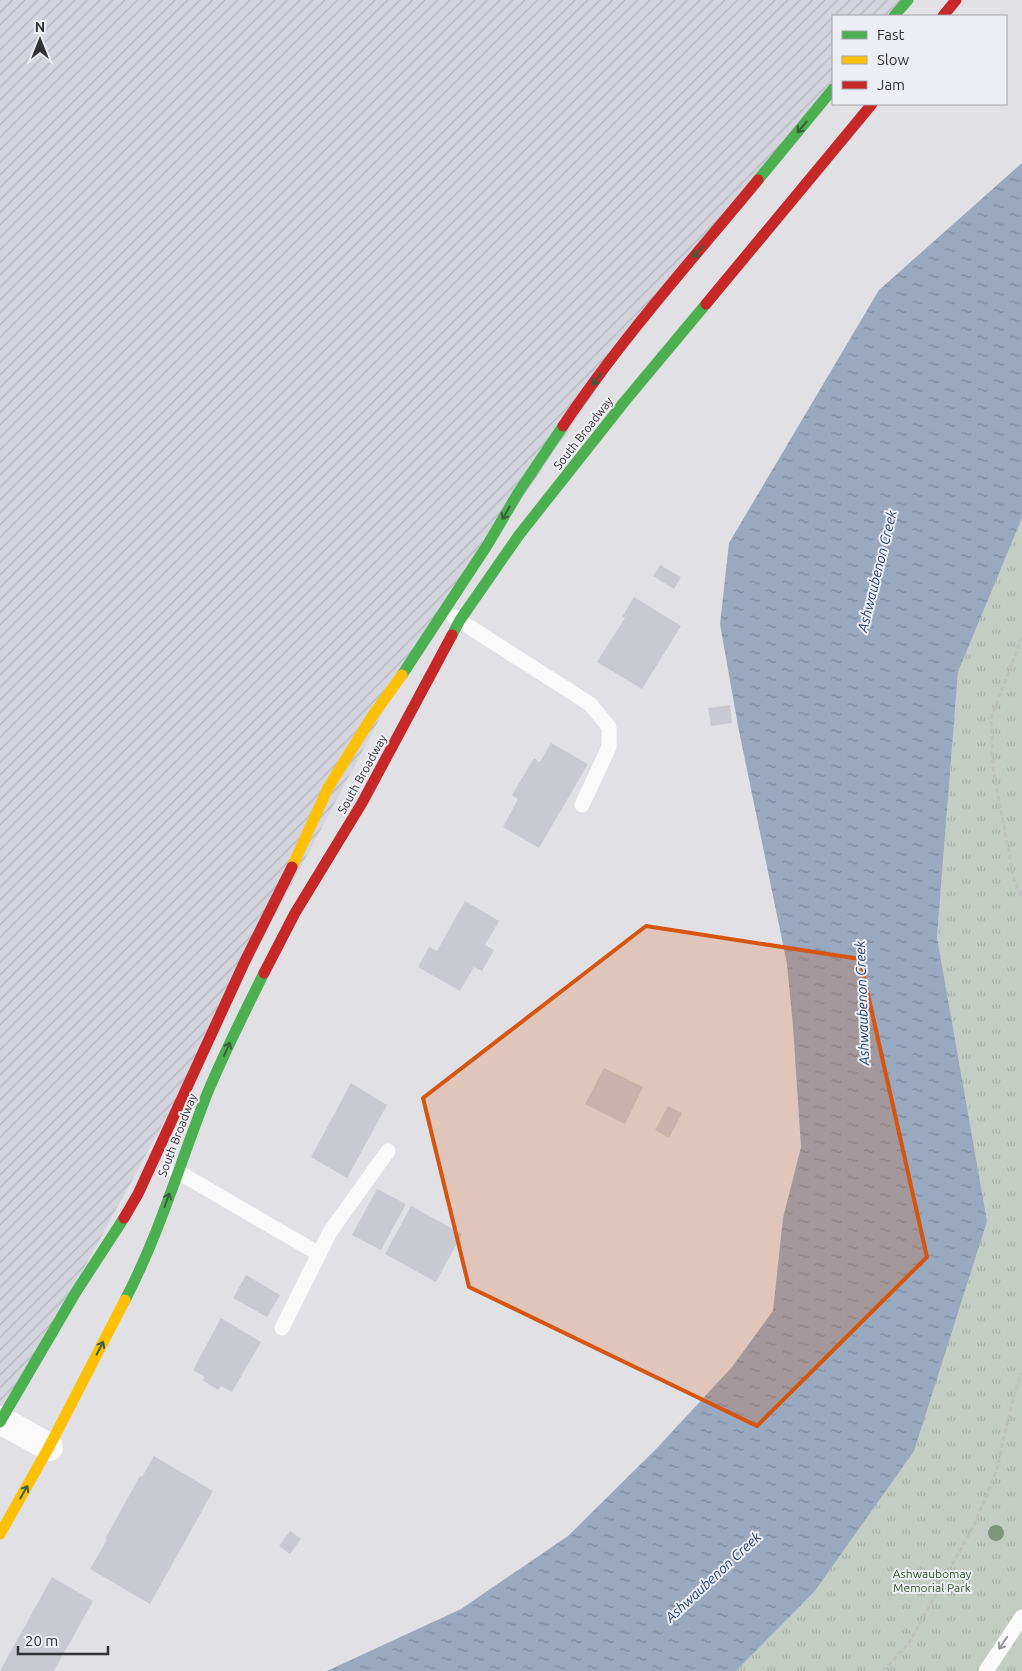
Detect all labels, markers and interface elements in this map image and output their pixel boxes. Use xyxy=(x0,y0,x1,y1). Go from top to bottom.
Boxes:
north arrow xyxy=(15,15,65,65)
legend xyxy=(832,15,1007,105)
text: N xyxy=(35,19,45,35)
text: Fast xyxy=(877,26,905,43)
text: Slow xyxy=(877,51,910,68)
text: Jam xyxy=(877,76,905,93)
one-way arrow xyxy=(797,120,808,133)
one-way arrow xyxy=(693,245,704,258)
one-way arrow xyxy=(592,372,603,385)
street label: South Broadway xyxy=(551,394,615,472)
one-way arrow xyxy=(500,506,510,520)
water label: Ashwaubenon Creek xyxy=(854,508,900,635)
street label: South Broadway xyxy=(335,732,389,816)
water label: Ashwaubenon Creek xyxy=(852,939,872,1067)
one-way arrow xyxy=(222,1042,232,1057)
street label: South Broadway xyxy=(155,1091,199,1178)
one-way arrow xyxy=(163,1193,172,1209)
one-way arrow xyxy=(95,1341,105,1356)
one-way arrow xyxy=(20,1485,29,1500)
water label: Ashwaubenon Creek xyxy=(661,1528,765,1626)
park label: Ashwaubomay Memorial Park xyxy=(893,1567,972,1594)
scale bar xyxy=(18,1624,108,1656)
text: 20 m xyxy=(25,1632,58,1649)
one-way arrow xyxy=(998,1636,1008,1650)

